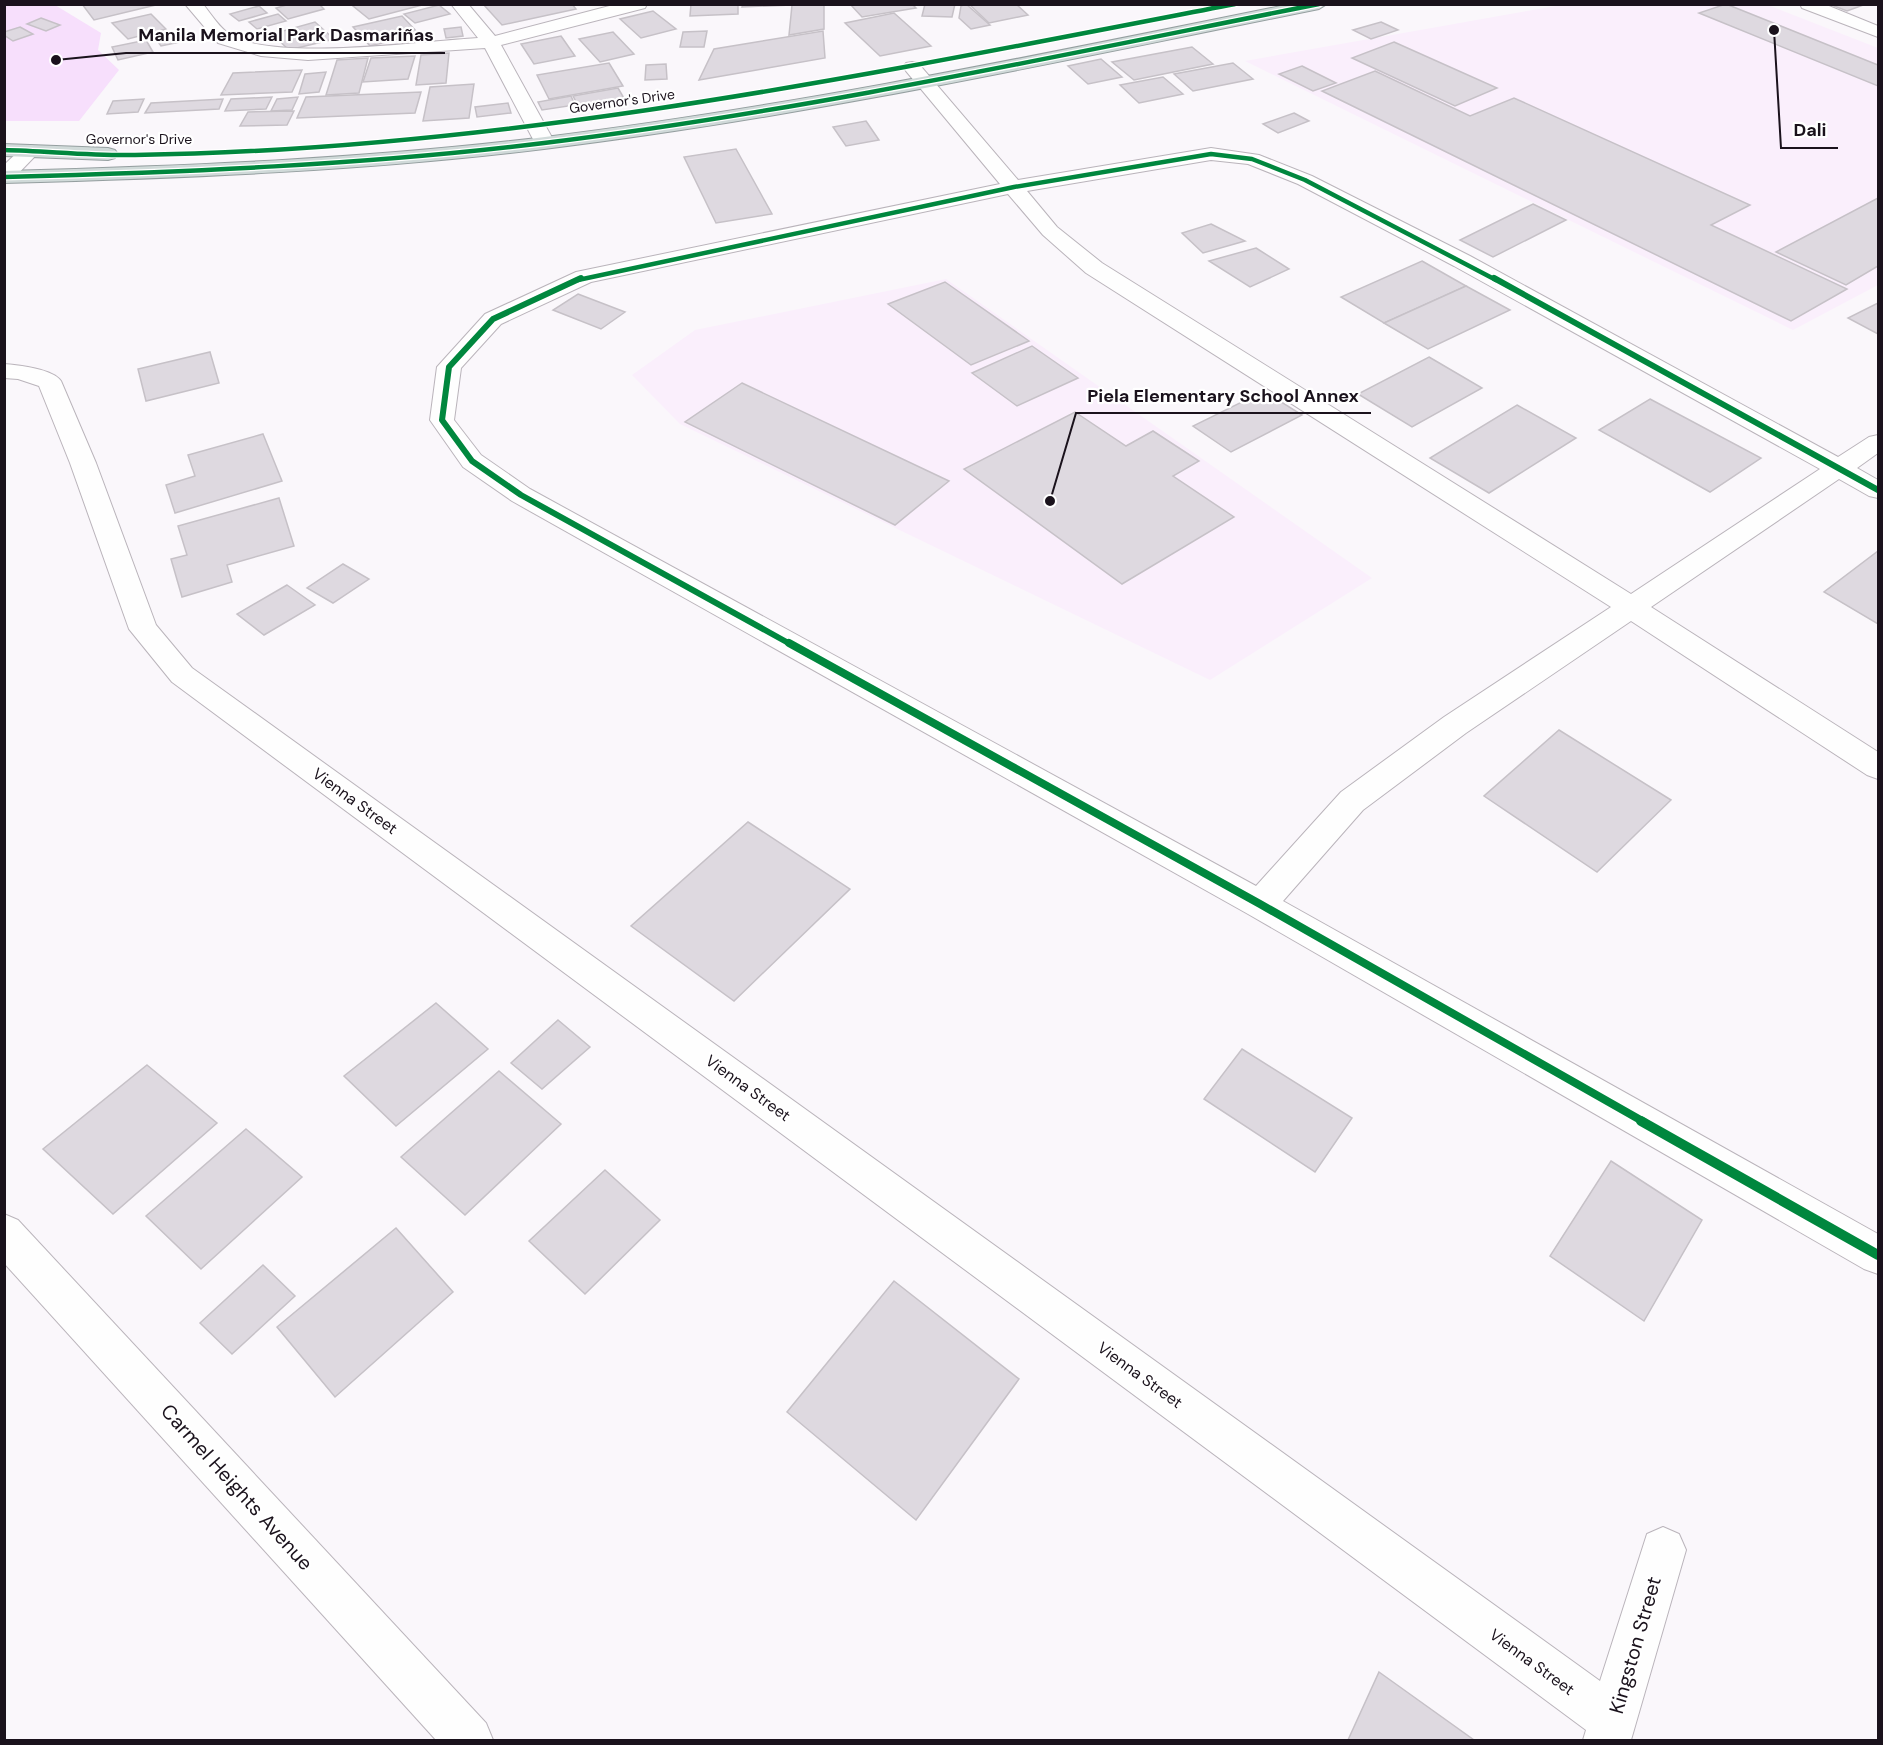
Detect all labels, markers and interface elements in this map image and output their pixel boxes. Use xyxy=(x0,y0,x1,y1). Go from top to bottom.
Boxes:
callout: Manila Memorial Park Dasmariñas xyxy=(126,17,445,53)
text: Manila Memorial Park Dasmariñas xyxy=(138,23,434,47)
street label: Governor's Drive xyxy=(568,85,676,117)
callout: Dali xyxy=(1781,112,1838,148)
text: Dali xyxy=(1793,118,1827,142)
street label: Governor's Drive xyxy=(86,130,192,148)
callout: Piela Elementary School Annex xyxy=(1076,377,1371,413)
text: Piela Elementary School Annex xyxy=(1087,384,1359,408)
street label: Vienna Street xyxy=(308,763,402,839)
street label: Vienna Street xyxy=(701,1050,795,1126)
street label: Vienna Street xyxy=(1093,1337,1187,1413)
street label: Carmel Heights Avenue xyxy=(155,1398,319,1576)
street label: Kingston Street xyxy=(1603,1573,1667,1717)
street label: Vienna Street xyxy=(1485,1624,1579,1700)

